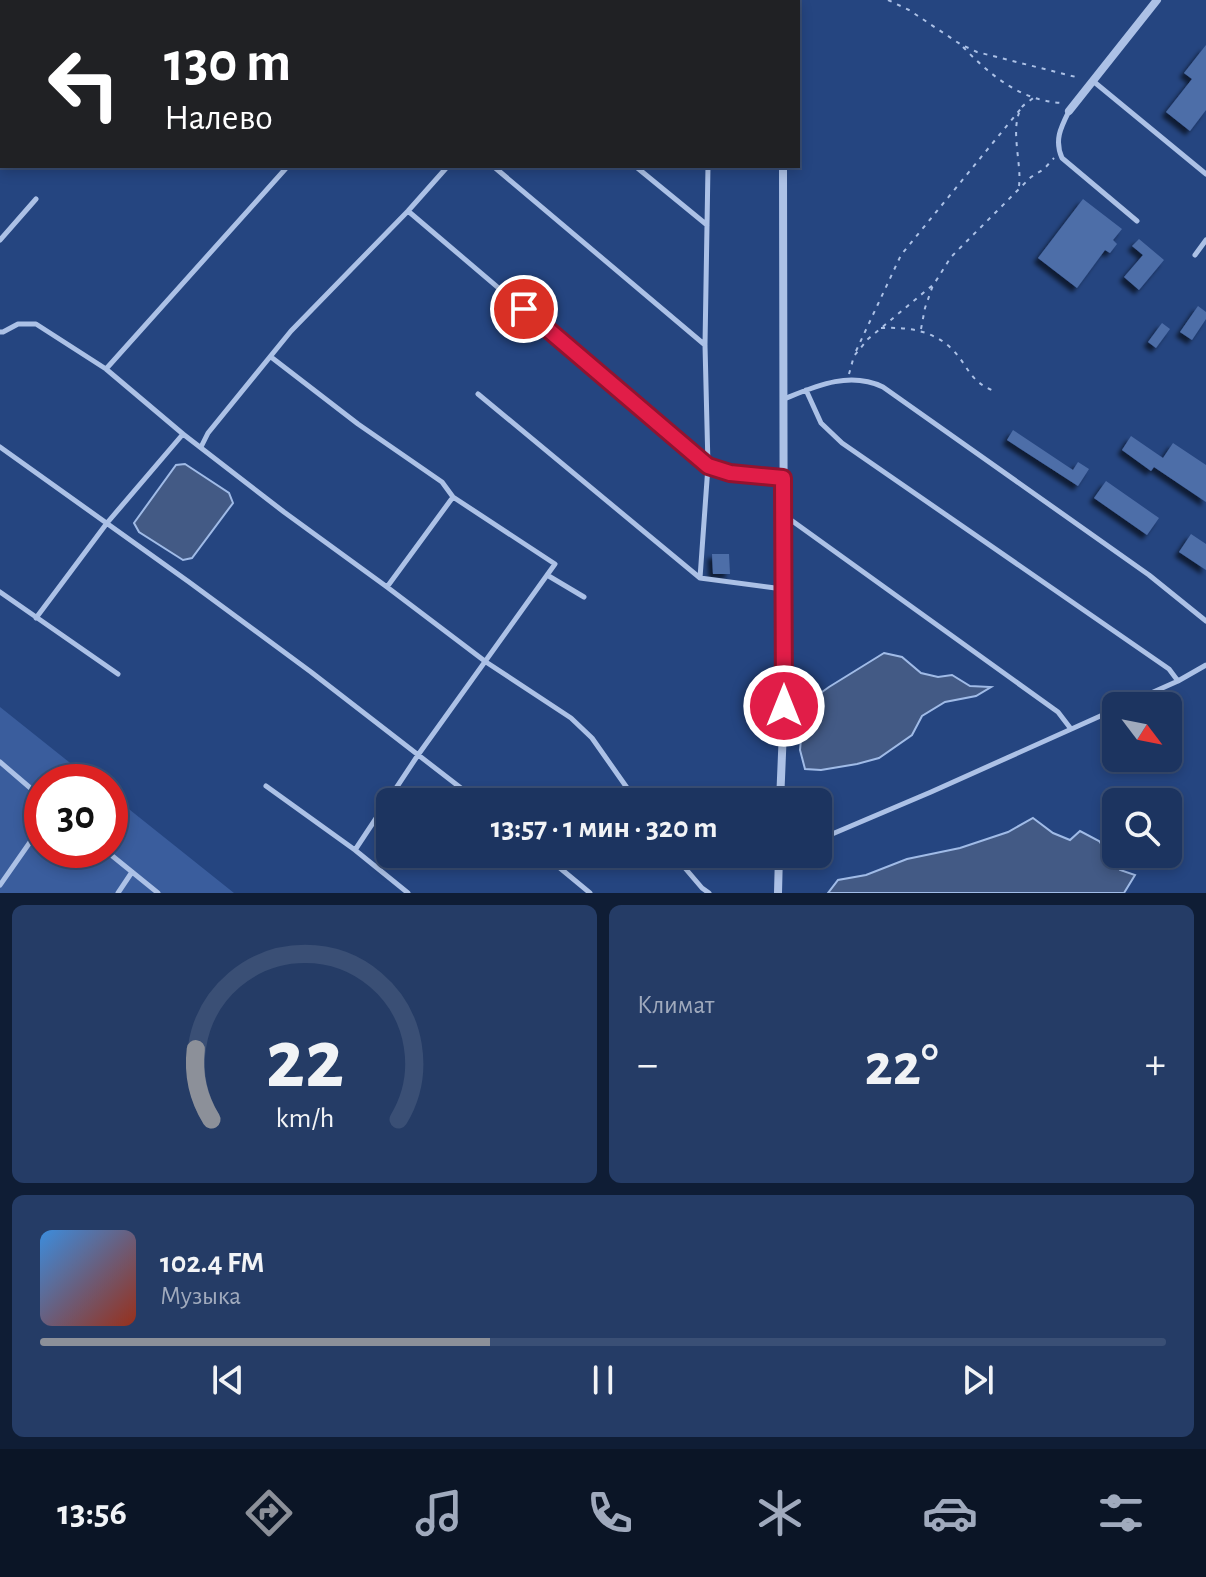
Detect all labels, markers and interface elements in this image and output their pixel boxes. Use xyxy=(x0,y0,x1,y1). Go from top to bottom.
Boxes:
icon: left xyxy=(32,32,136,136)
text: 130 m xyxy=(164,35,291,91)
text: Налево xyxy=(164,100,273,136)
pin xyxy=(490,275,558,343)
icon: arrive xyxy=(502,287,546,331)
position arrow xyxy=(742,664,826,748)
north arrow xyxy=(1102,692,1182,772)
map controls xyxy=(1102,692,1182,868)
speed limit sign: 30 xyxy=(24,764,128,868)
button: search xyxy=(1102,788,1182,868)
text: 13:57 · 1 мин · 320 m xyxy=(491,813,717,843)
text: Климат xyxy=(637,992,714,1018)
text: 22 xyxy=(265,1019,344,1103)
text: 22° xyxy=(864,1036,939,1096)
text: − xyxy=(637,1043,658,1087)
text: + xyxy=(1145,1043,1166,1087)
text: km/h xyxy=(275,1104,334,1133)
text: 102.4 FM xyxy=(160,1248,264,1278)
text: Музыка xyxy=(160,1283,241,1309)
icon: previous xyxy=(206,1358,250,1402)
icon: pause xyxy=(581,1358,625,1402)
icon: next xyxy=(956,1358,1000,1402)
icon: directions xyxy=(241,1485,297,1541)
icon: music xyxy=(411,1485,467,1541)
icon: phone xyxy=(582,1485,638,1541)
icon: climate xyxy=(752,1485,808,1541)
icon: car xyxy=(922,1485,978,1541)
icon: filters xyxy=(1093,1485,1149,1541)
text: 13:56 xyxy=(57,1495,127,1531)

